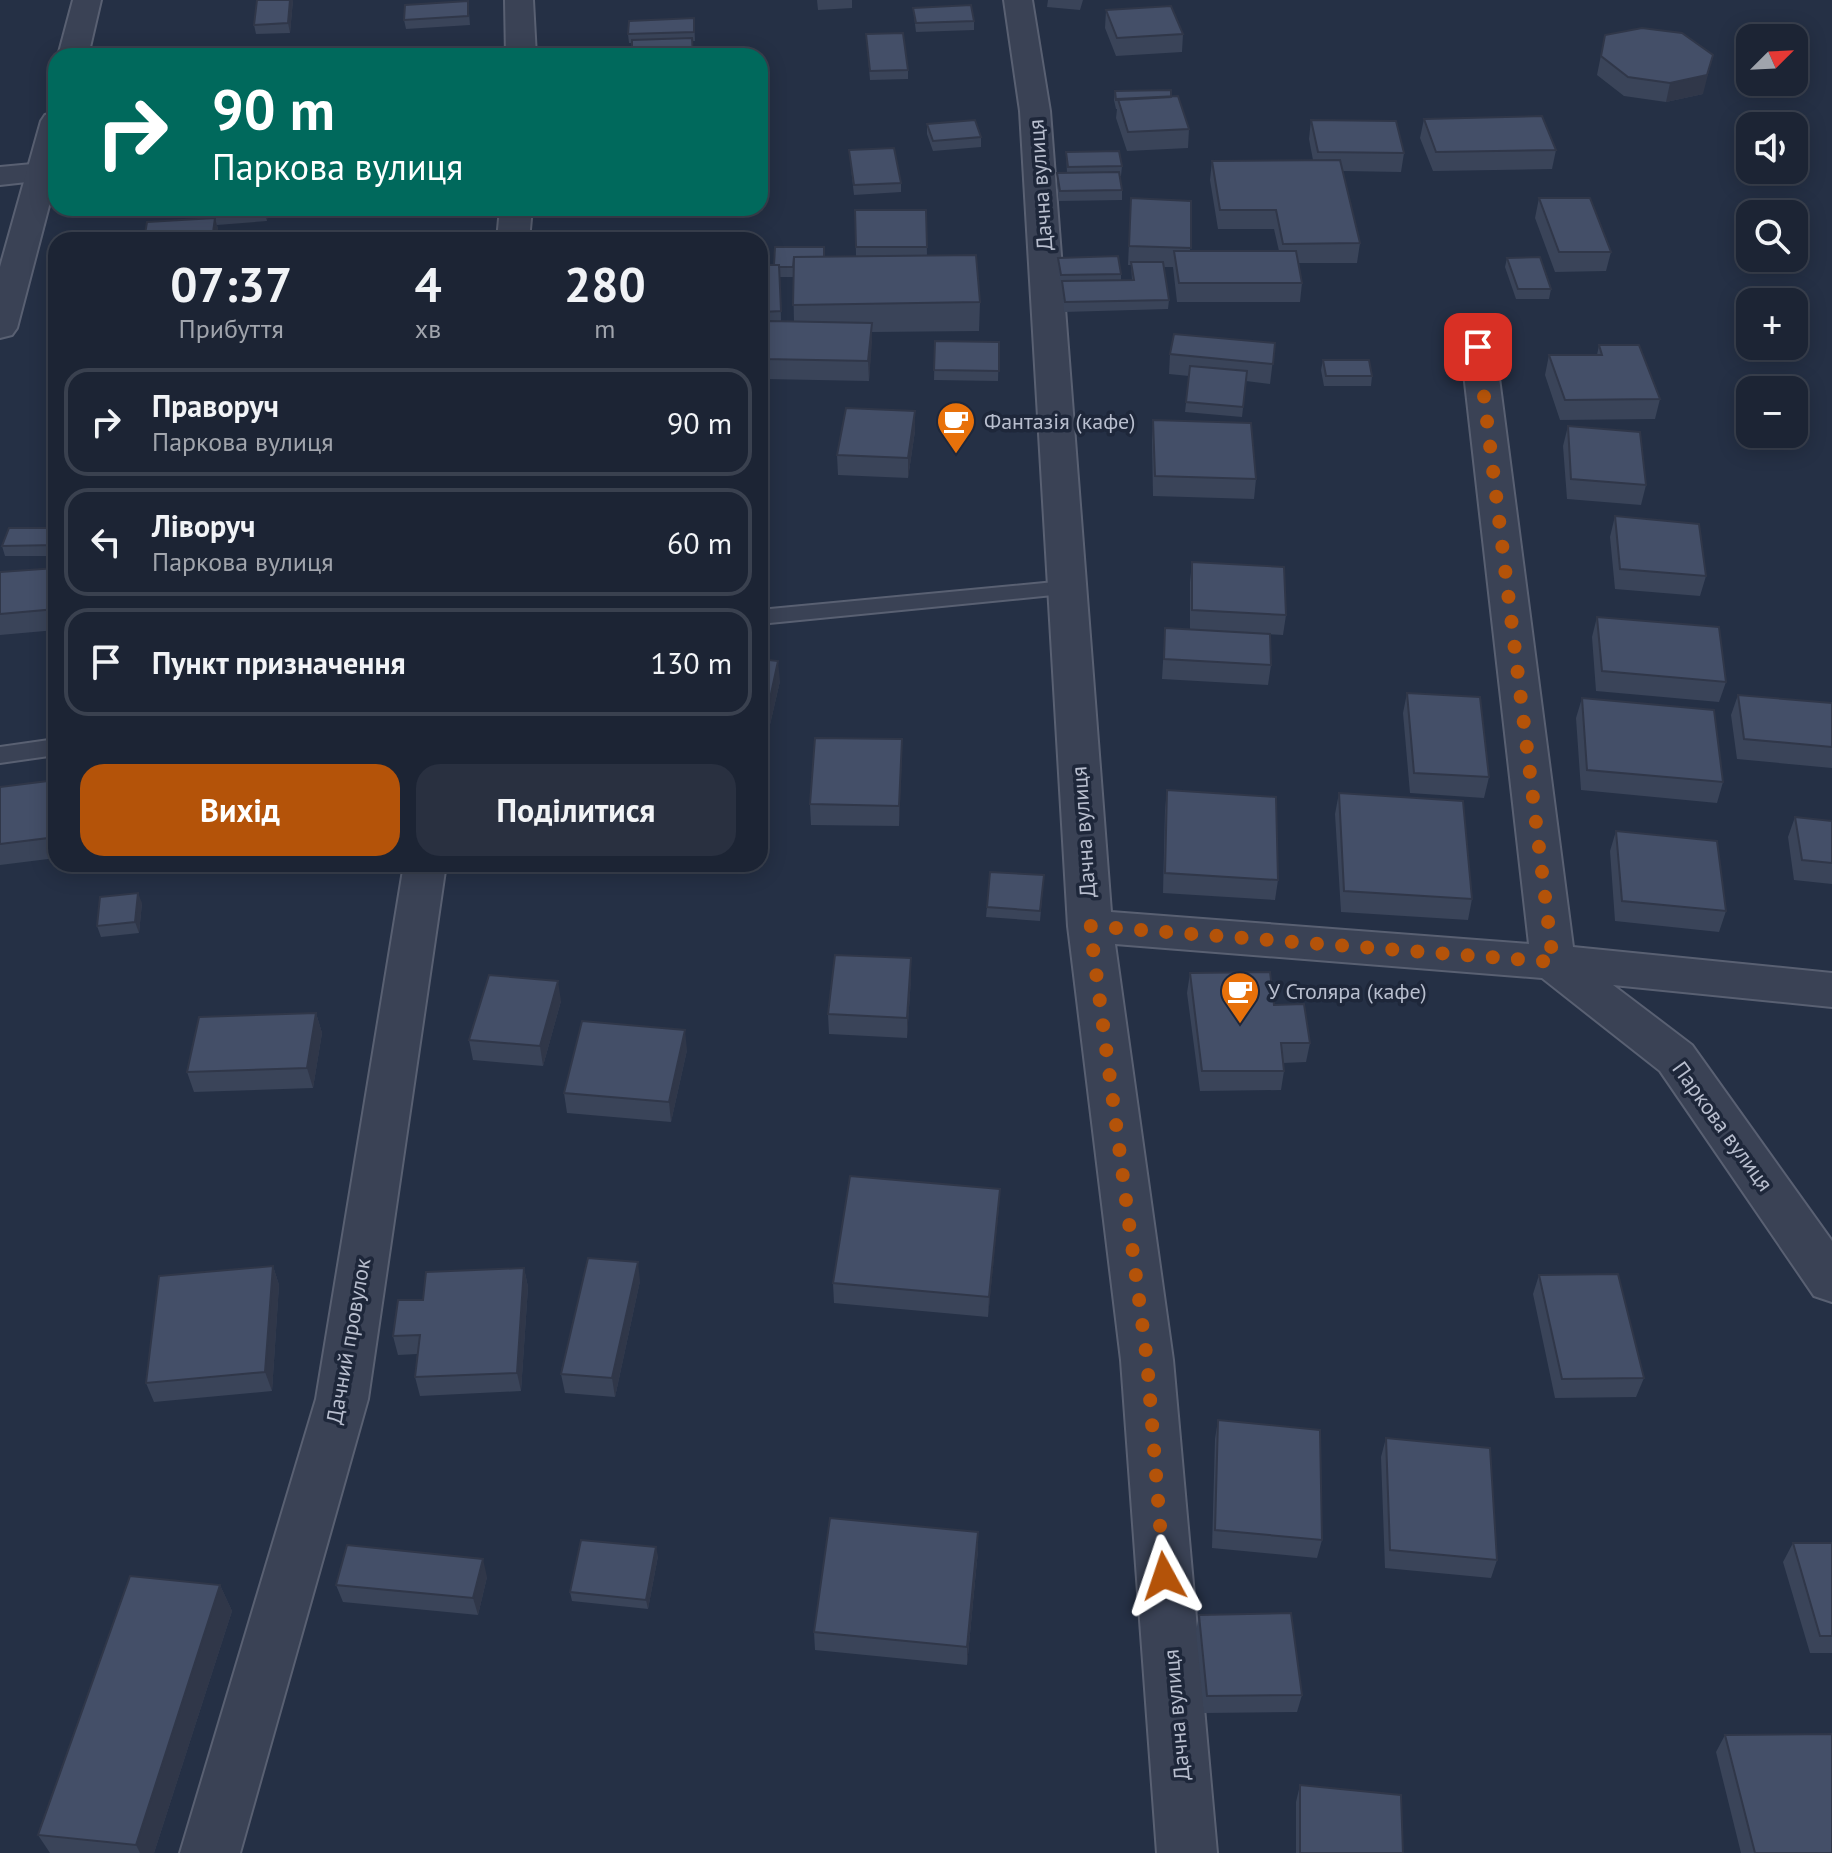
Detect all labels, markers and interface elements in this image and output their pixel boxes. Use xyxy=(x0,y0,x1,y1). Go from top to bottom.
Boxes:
north arrow xyxy=(1736,24,1808,96)
map controls xyxy=(1736,24,1808,448)
text: 90 m xyxy=(212,73,335,145)
icon: right xyxy=(80,80,184,184)
button: sound xyxy=(1736,112,1808,184)
street label: Дачна вулиця xyxy=(1021,118,1059,252)
text: Паркова вулиця xyxy=(212,143,463,190)
button: search xyxy=(1736,200,1808,272)
text: 07:37 xyxy=(170,253,292,315)
text: 4 xyxy=(414,253,442,315)
text: 280 xyxy=(564,253,646,315)
button: + xyxy=(1736,288,1808,360)
text: Прибуття xyxy=(179,312,284,345)
text: хв xyxy=(415,312,441,345)
text: m xyxy=(594,312,615,345)
pin xyxy=(1444,313,1512,381)
icon: arrive xyxy=(1456,325,1500,369)
button: − xyxy=(1736,376,1808,448)
text: Праворуч xyxy=(152,386,279,425)
icon: right xyxy=(84,400,128,444)
cafe icon: Фантазія (кафе) xyxy=(935,400,977,455)
text: 90 m xyxy=(667,403,732,442)
place label: Фантазія (кафе) xyxy=(984,407,1135,435)
text: Паркова вулиця xyxy=(152,425,334,458)
text: Ліворуч xyxy=(152,506,255,545)
icon: left xyxy=(84,520,128,564)
text: 60 m xyxy=(667,523,732,562)
text: Паркова вулиця xyxy=(152,545,334,578)
icon: arrive xyxy=(84,640,128,684)
text: Пункт призначення xyxy=(152,643,406,682)
text: 130 m xyxy=(651,643,732,682)
button: Вихід xyxy=(80,764,400,856)
button: Поділитися xyxy=(416,764,736,856)
street label: Дачна вулиця xyxy=(1064,765,1102,899)
cafe icon: У Столяра (кафе) xyxy=(1219,970,1261,1025)
place label: У Столяра (кафе) xyxy=(1268,977,1427,1005)
street label: Паркова вулиця xyxy=(1667,1056,1779,1196)
street label: Дачний провулок xyxy=(320,1255,376,1426)
position arrow xyxy=(1122,1534,1206,1618)
street label: Дачна вулиця xyxy=(1156,1648,1196,1782)

